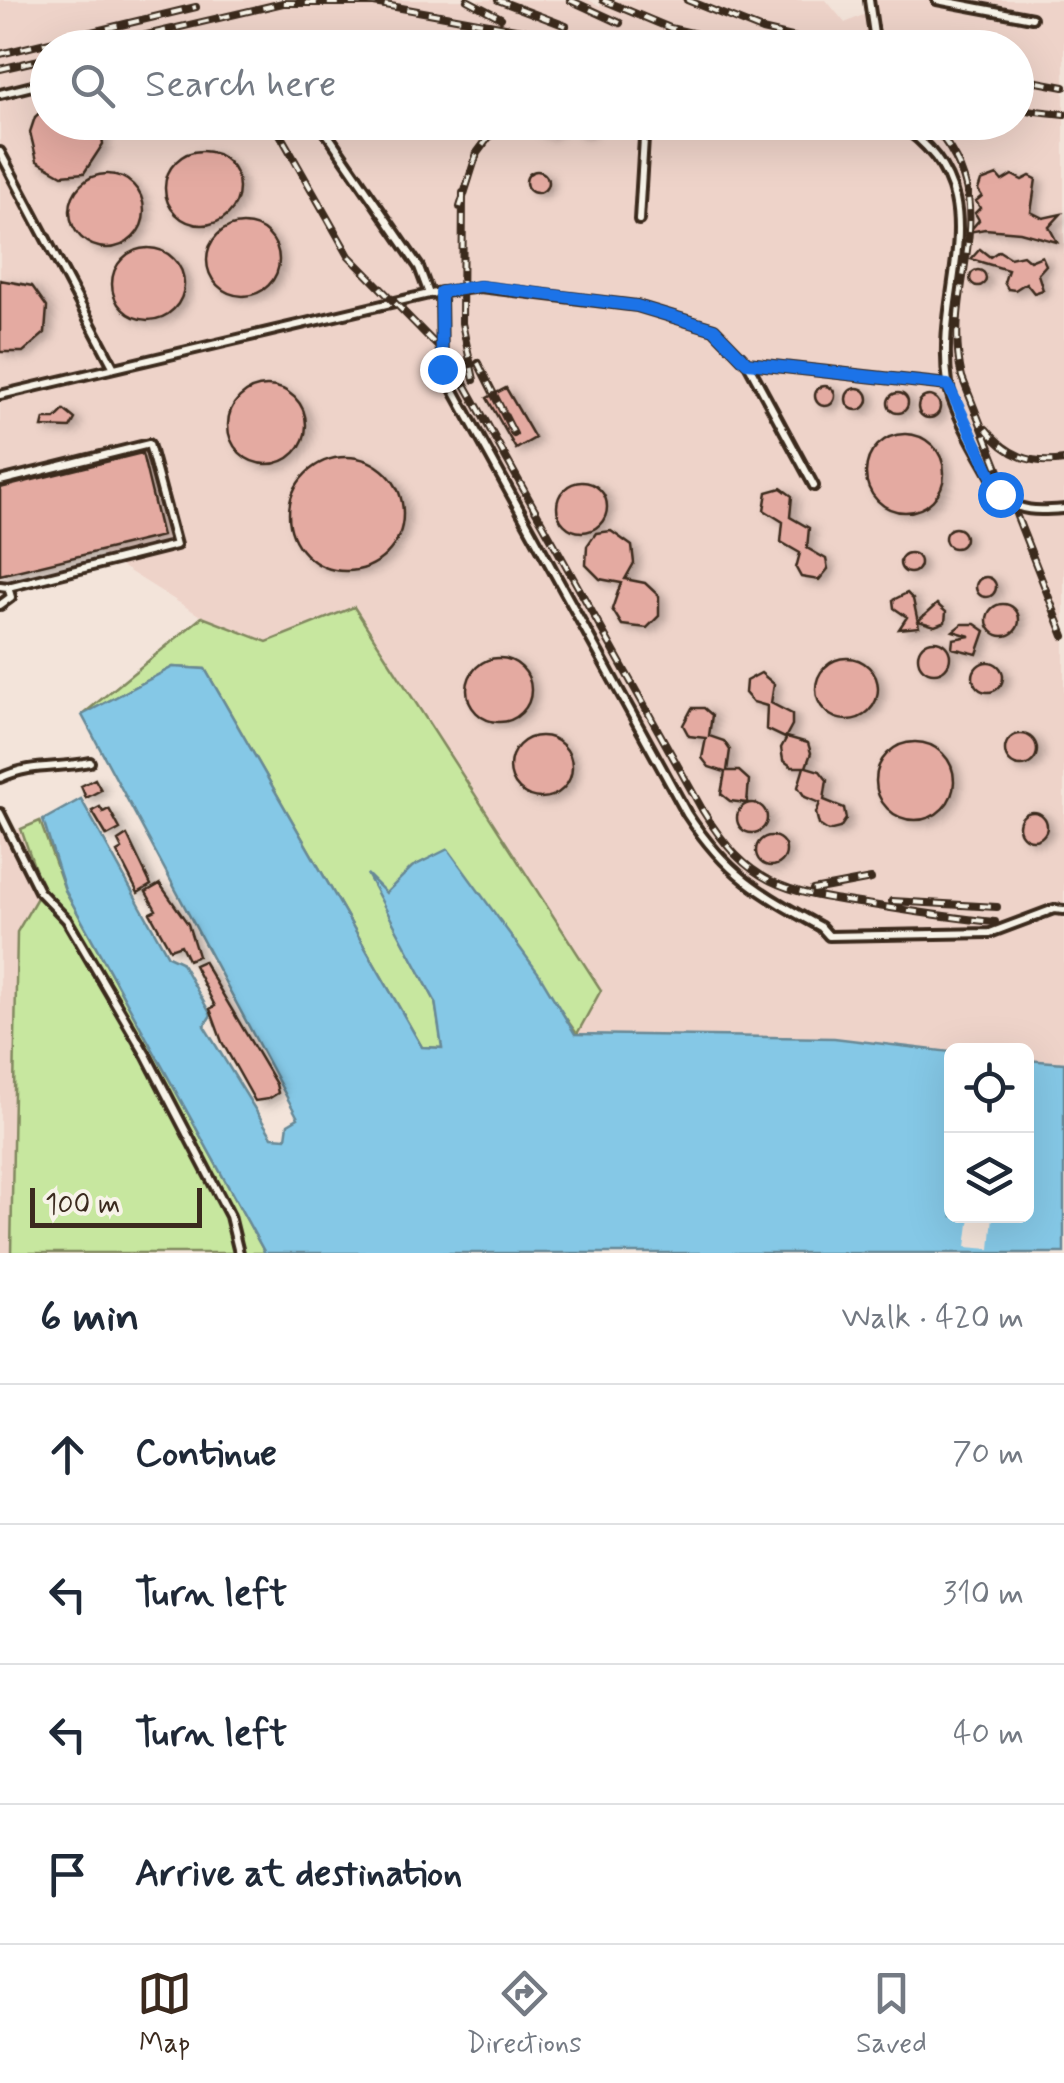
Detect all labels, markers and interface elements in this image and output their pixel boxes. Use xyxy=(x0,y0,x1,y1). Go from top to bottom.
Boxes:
search box xyxy=(30,30,1034,140)
icon: search xyxy=(65,58,120,113)
text: Search here xyxy=(145,61,336,110)
route end xyxy=(420,347,466,393)
route start xyxy=(978,472,1024,518)
map controls xyxy=(944,1043,1034,1223)
button: locate xyxy=(944,1043,1034,1133)
button: layers xyxy=(944,1133,1034,1223)
scale bar xyxy=(30,1183,202,1228)
text: 100 m xyxy=(45,1187,120,1224)
text: 6 min xyxy=(40,1291,139,1346)
text: Walk · 420 m xyxy=(841,1297,1024,1339)
icon: ahead xyxy=(40,1427,95,1482)
text: Continue xyxy=(135,1430,277,1479)
text: 70 m xyxy=(952,1433,1024,1475)
icon: left xyxy=(40,1567,95,1622)
text: Turn left xyxy=(135,1570,287,1619)
text: 310 m xyxy=(942,1573,1024,1615)
icon: left xyxy=(40,1707,95,1762)
text: Turn left xyxy=(135,1710,287,1759)
text: 40 m xyxy=(953,1713,1024,1755)
icon: arrive xyxy=(40,1847,95,1902)
text: Arrive at destination xyxy=(135,1850,462,1899)
tab: Map xyxy=(137,1966,192,2063)
tab: Directions xyxy=(467,1966,582,2063)
tab: Saved xyxy=(856,1966,927,2063)

